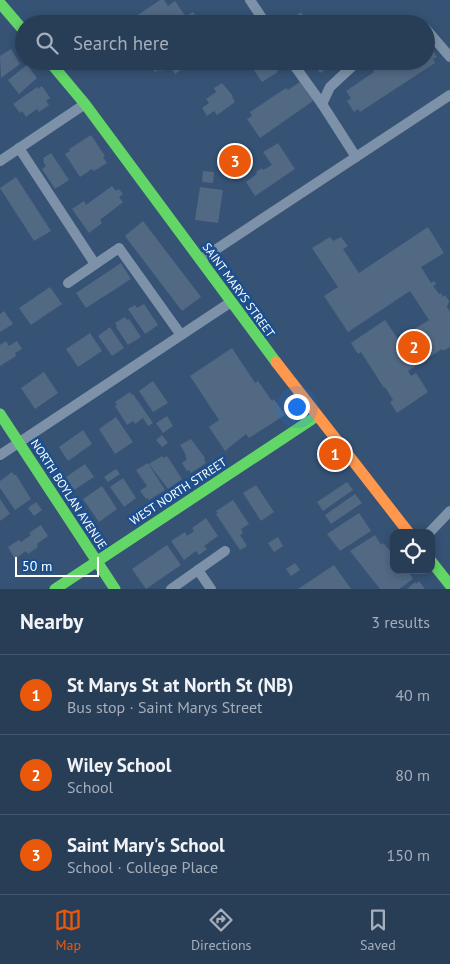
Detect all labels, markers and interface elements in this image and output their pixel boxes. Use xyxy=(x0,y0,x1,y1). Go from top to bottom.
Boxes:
search box xyxy=(15,15,435,70)
icon: search xyxy=(33,29,61,57)
text: Search here xyxy=(73,31,169,55)
pin: 3 xyxy=(219,142,251,180)
street label: SAINT MARYS STREET xyxy=(200,240,279,340)
pin: 2 xyxy=(398,328,430,366)
your location xyxy=(284,394,310,420)
pin: 1 xyxy=(319,435,351,473)
street label: NORTH BOYLAN AVENUE xyxy=(28,436,110,552)
street label: WEST NORTH STREET xyxy=(127,454,230,528)
map controls xyxy=(390,529,435,574)
button: locate xyxy=(390,529,435,574)
scale bar xyxy=(15,554,99,577)
text: 50 m xyxy=(22,557,52,575)
text: Nearby xyxy=(20,608,83,635)
text: 3 results xyxy=(371,612,430,632)
text: St Marys St at North St (NB) xyxy=(67,673,293,697)
text: 1 xyxy=(31,685,41,705)
text: 40 m xyxy=(395,685,430,705)
text: Bus stop · Saint Marys Street xyxy=(67,697,263,717)
text: Wiley School xyxy=(67,753,171,777)
text: 2 xyxy=(31,765,41,785)
text: 80 m xyxy=(395,765,430,785)
text: School xyxy=(67,777,113,797)
text: Saint Mary's School xyxy=(67,833,225,857)
text: 3 xyxy=(31,845,41,865)
text: 150 m xyxy=(387,845,430,865)
text: School · College Place xyxy=(67,857,218,877)
tab: Map xyxy=(54,906,82,954)
tab: Directions xyxy=(191,906,251,954)
tab: Saved xyxy=(360,906,396,954)

